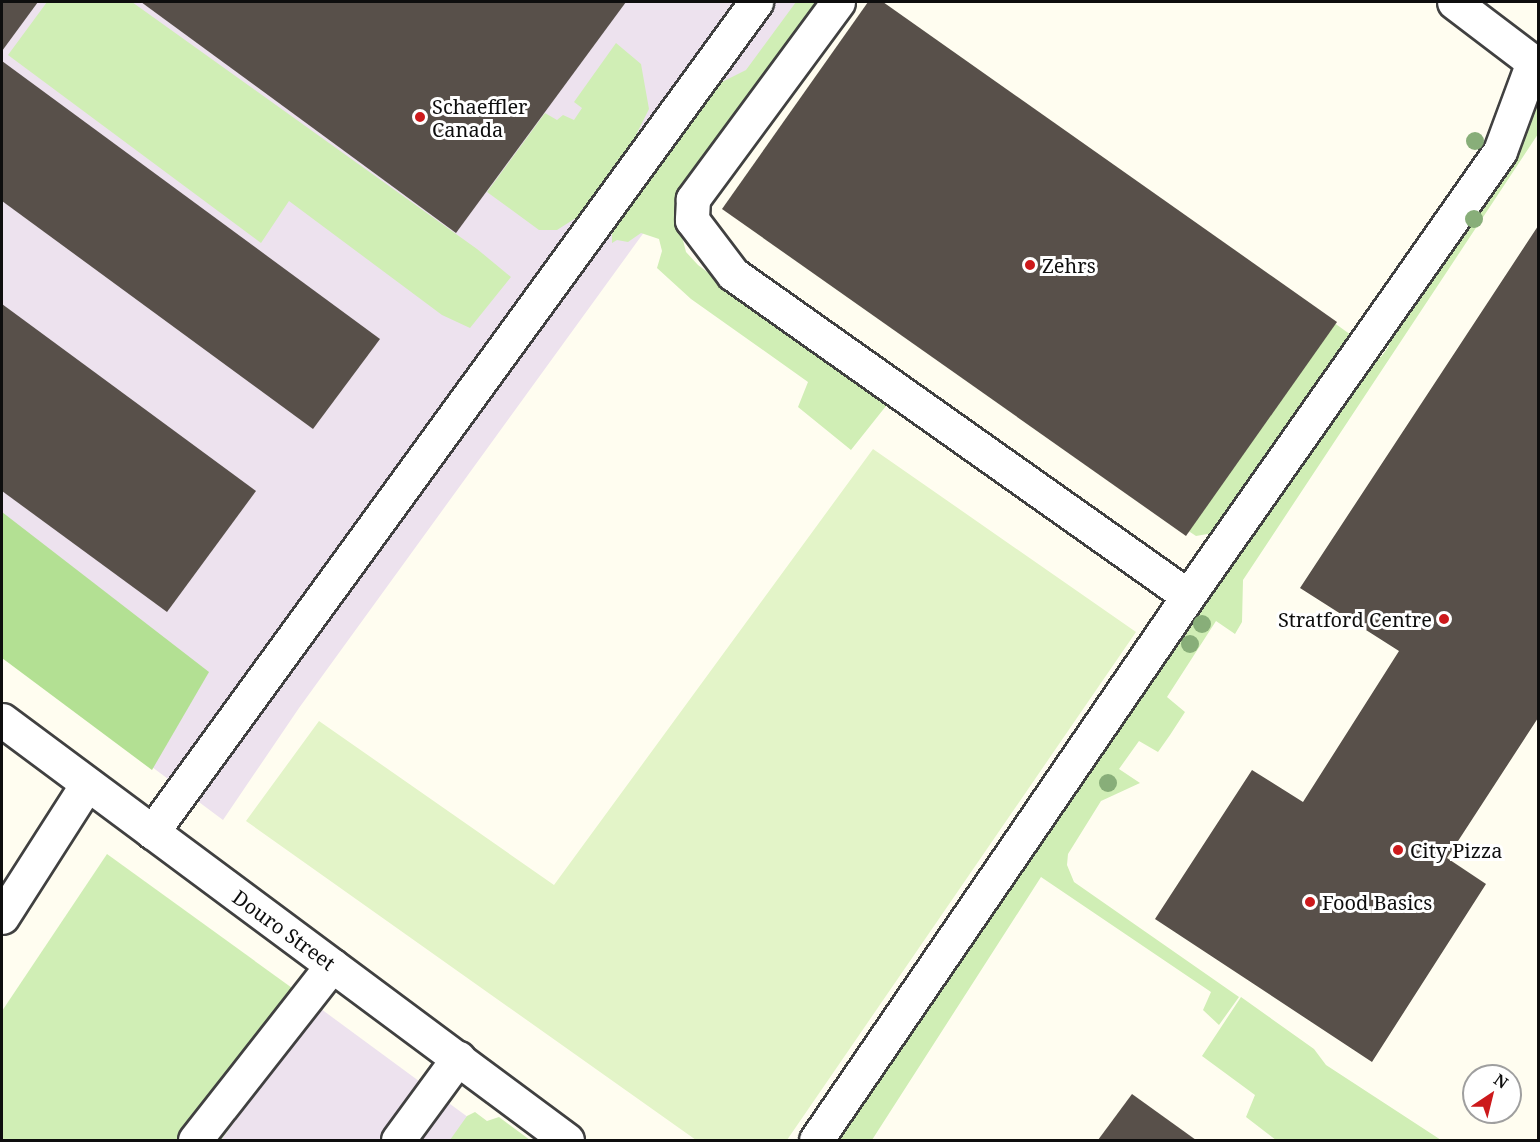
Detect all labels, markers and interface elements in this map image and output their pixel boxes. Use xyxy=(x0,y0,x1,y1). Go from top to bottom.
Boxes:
place label: Schaeffler Canada xyxy=(432,94,528,141)
marker: Schaeffler Canada xyxy=(413,110,427,124)
place label: Zehrs xyxy=(1042,253,1096,277)
marker: Zehrs xyxy=(1023,258,1037,272)
place label: Stratford Centre xyxy=(1278,607,1432,631)
marker: Stratford Centre xyxy=(1437,612,1451,626)
place label: City Pizza xyxy=(1410,838,1502,862)
marker: City Pizza xyxy=(1391,843,1405,857)
street label: Douro Street xyxy=(228,885,340,975)
place label: Food Basics xyxy=(1322,890,1432,914)
marker: Food Basics xyxy=(1303,895,1317,909)
north arrow xyxy=(1462,1064,1522,1124)
text: N xyxy=(1490,1068,1513,1094)

